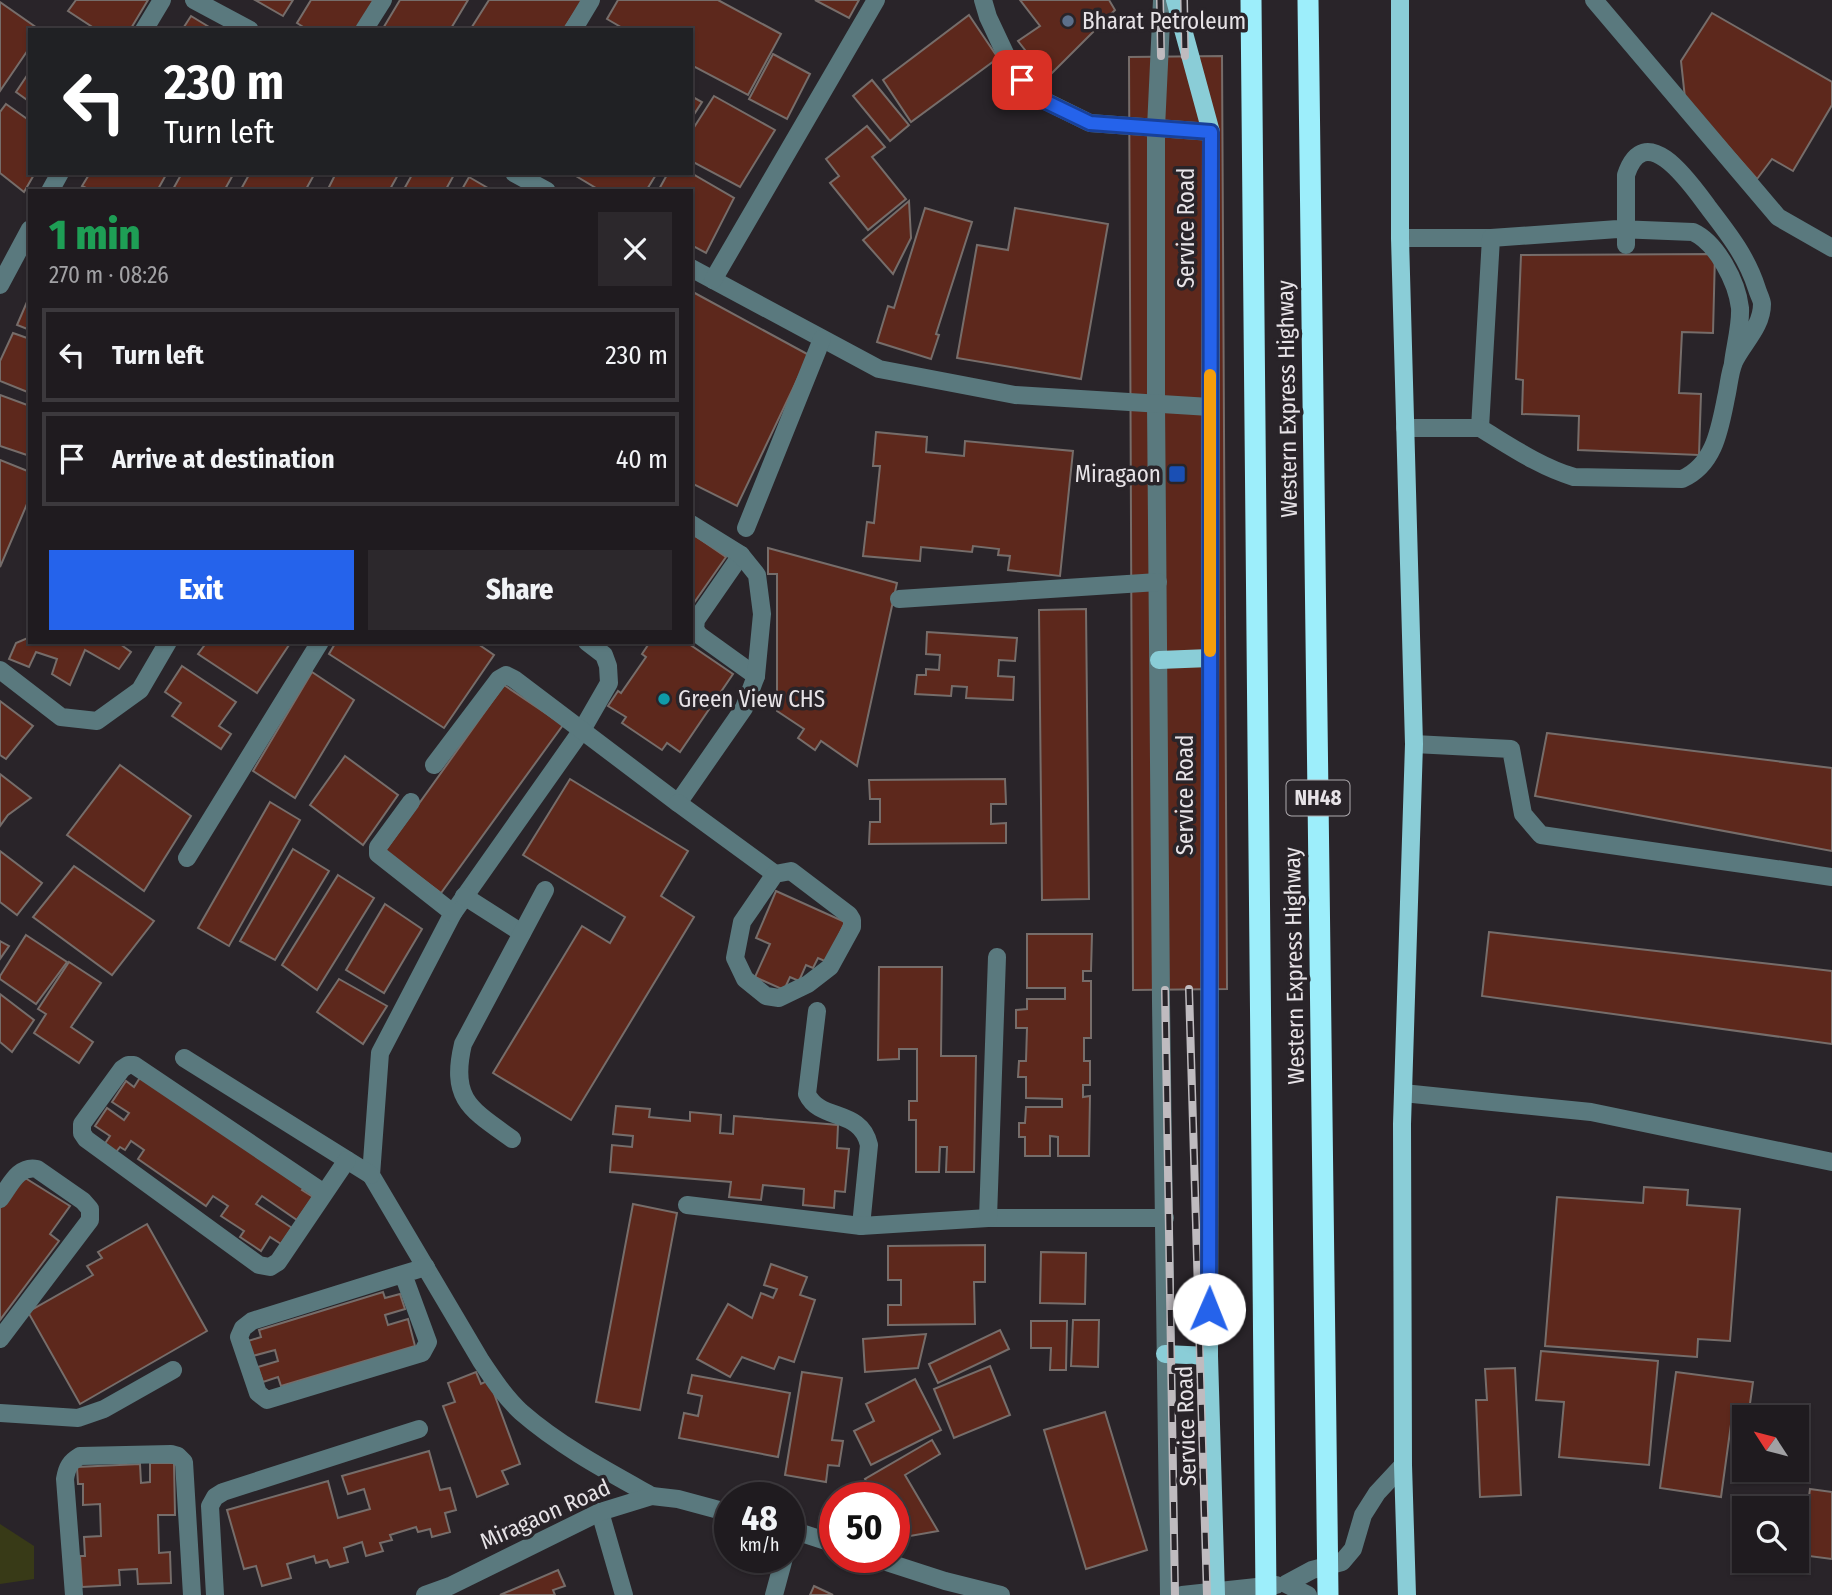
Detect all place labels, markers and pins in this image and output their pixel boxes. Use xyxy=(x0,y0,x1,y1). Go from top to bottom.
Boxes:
place label: Bharat Petroleum xyxy=(1082,7,1246,35)
marker: Bharat Petroleum xyxy=(1060,13,1076,29)
pin xyxy=(992,50,1052,110)
place label: Miragaon xyxy=(1075,460,1161,488)
marker: Miragaon xyxy=(1167,464,1187,484)
place label: Green View CHS xyxy=(678,685,825,713)
marker: Green View CHS xyxy=(656,691,672,707)

